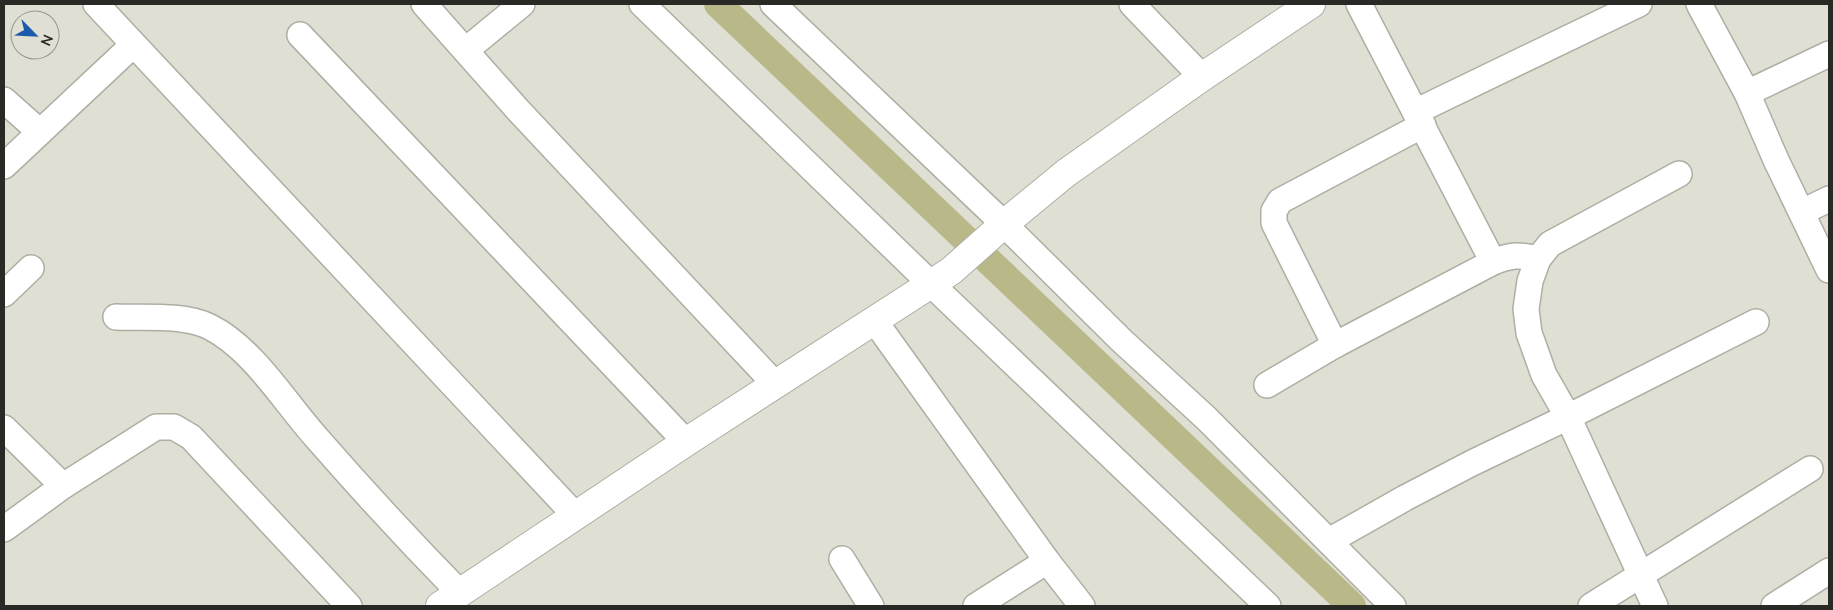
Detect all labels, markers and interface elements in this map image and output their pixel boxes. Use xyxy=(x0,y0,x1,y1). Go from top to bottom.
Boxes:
north arrow xyxy=(10,10,60,60)
text: N xyxy=(36,31,57,49)

